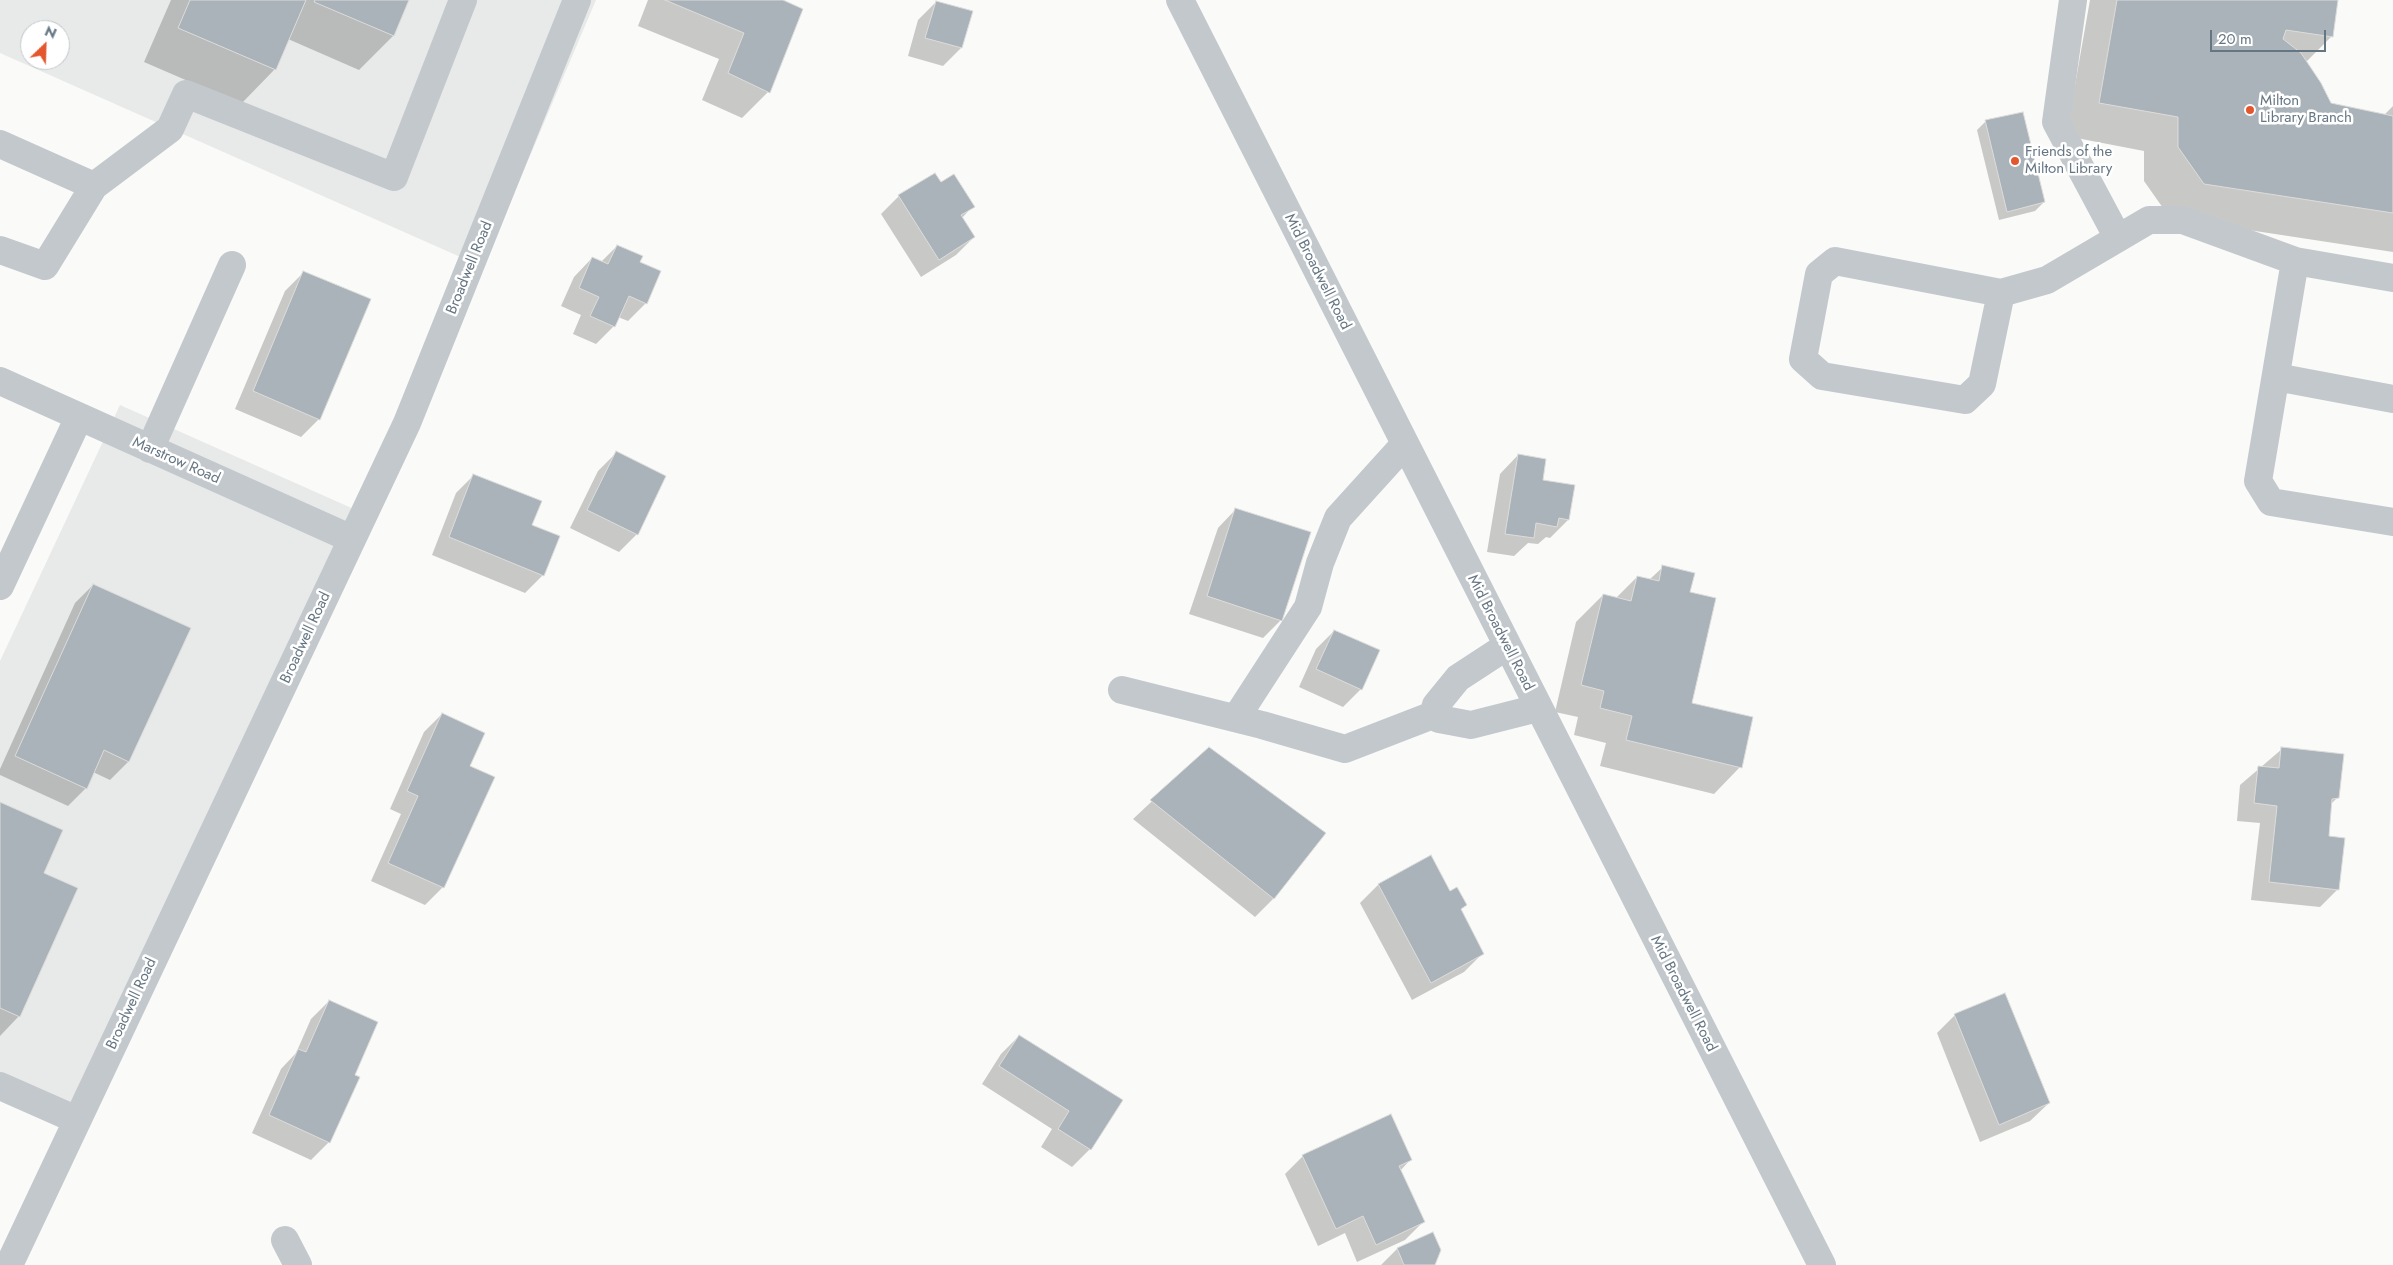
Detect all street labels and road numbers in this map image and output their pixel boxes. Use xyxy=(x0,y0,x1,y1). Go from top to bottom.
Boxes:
street label: Mid Broadwell Road xyxy=(1280,211,1354,333)
street label: Broadwell Road xyxy=(443,219,497,317)
street label: Marstrow Road xyxy=(129,434,223,488)
street label: Mid Broadwell Road xyxy=(1463,572,1537,694)
street label: Broadwell Road xyxy=(277,589,335,687)
street label: Mid Broadwell Road xyxy=(1646,933,1720,1055)
street label: Broadwell Road xyxy=(103,955,161,1053)

